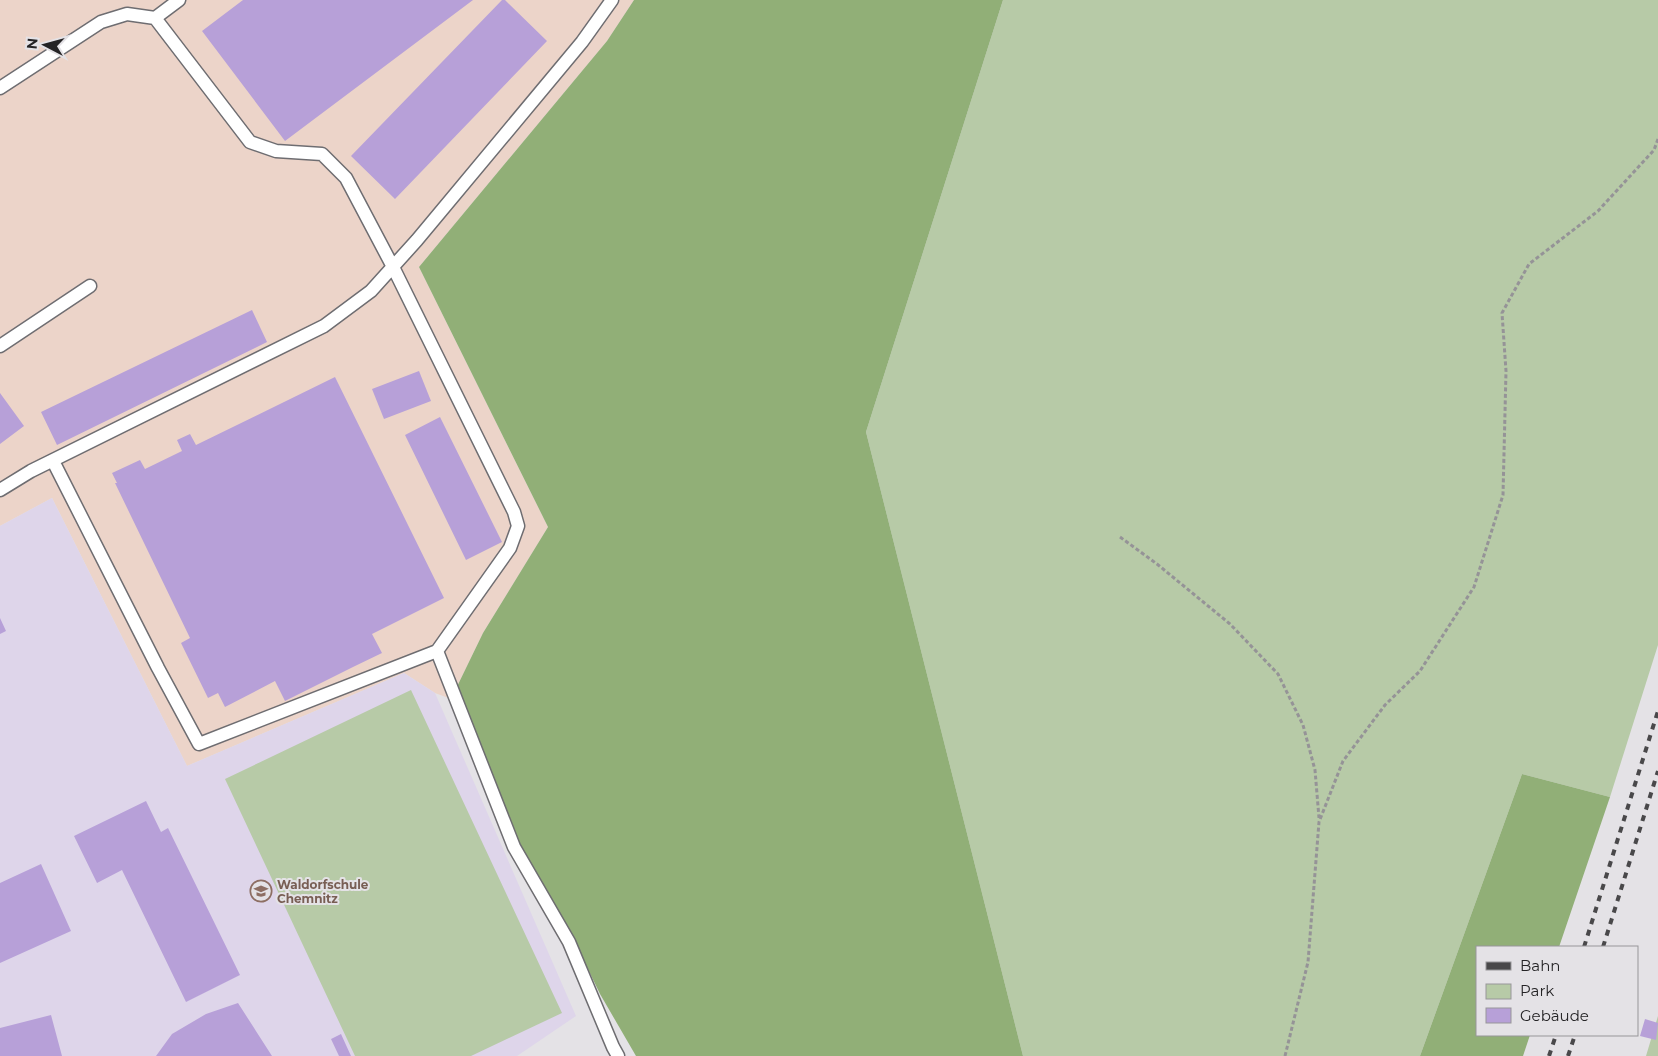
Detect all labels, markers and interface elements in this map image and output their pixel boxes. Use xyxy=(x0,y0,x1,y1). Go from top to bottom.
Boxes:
north arrow xyxy=(20,20,70,70)
text: N xyxy=(23,37,42,50)
place label: Waldorfschule Chemnitz xyxy=(277,877,369,906)
school or university icon: Waldorfschule Chemnitz xyxy=(249,879,273,903)
legend xyxy=(1476,946,1638,1036)
text: Bahn xyxy=(1520,956,1560,975)
text: Park xyxy=(1520,981,1554,1000)
text: Gebäude xyxy=(1520,1006,1589,1025)

